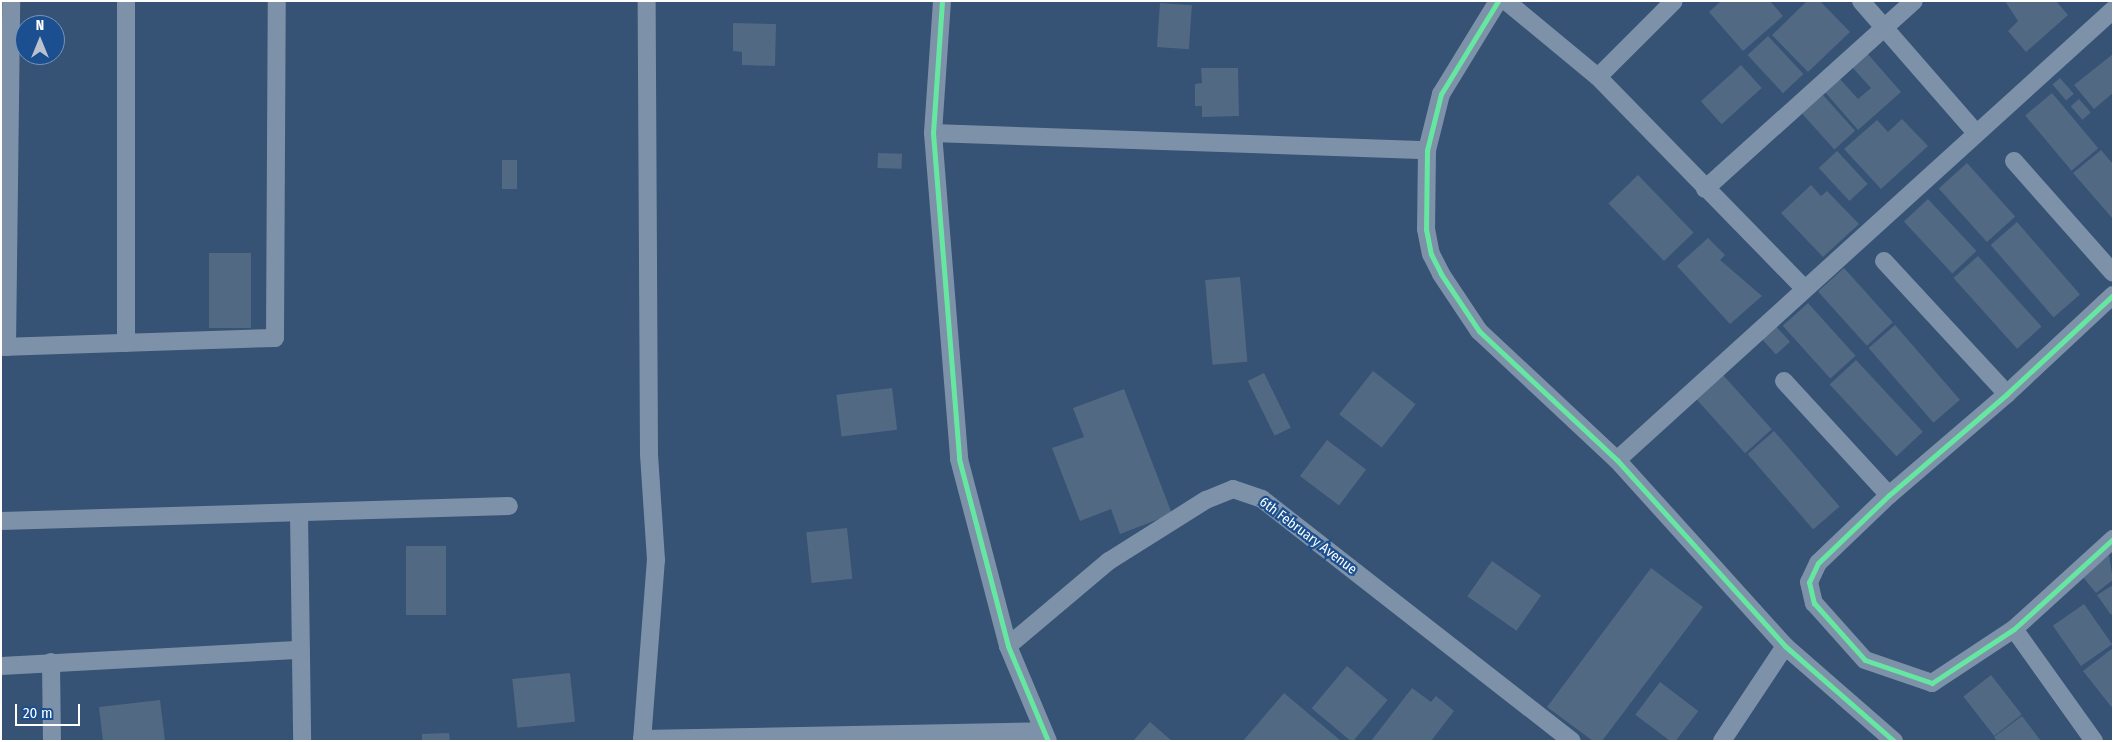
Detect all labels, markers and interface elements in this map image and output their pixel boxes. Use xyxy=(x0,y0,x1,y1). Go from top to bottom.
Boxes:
north arrow xyxy=(15,15,65,65)
text: N xyxy=(36,17,44,34)
street label: 6th February Avenue xyxy=(1256,494,1360,578)
scale bar xyxy=(18,694,82,726)
text: 20 m xyxy=(23,704,53,722)

